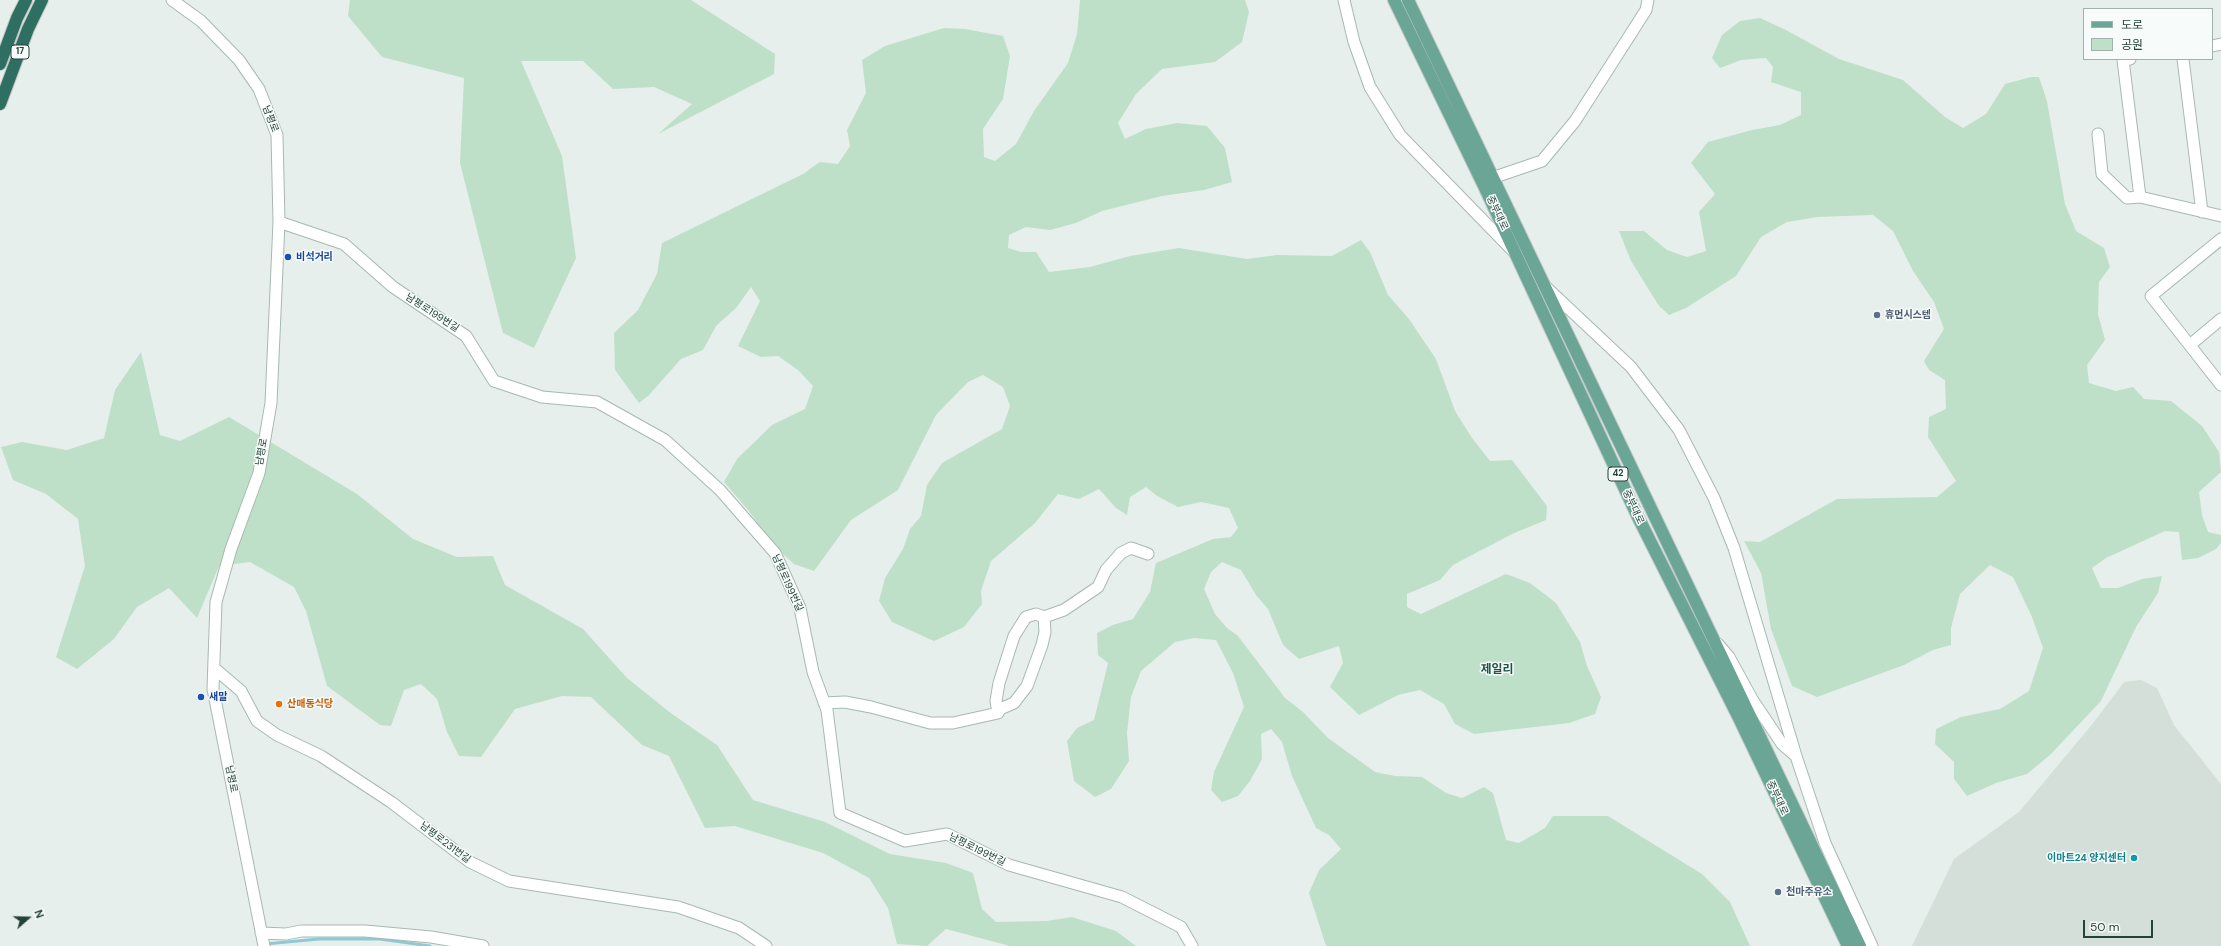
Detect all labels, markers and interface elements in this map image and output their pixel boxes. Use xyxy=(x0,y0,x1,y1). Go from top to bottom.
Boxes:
legend xyxy=(2083,8,2213,60)
text: 도로 xyxy=(2121,17,2143,33)
text: 공원 xyxy=(2121,37,2143,53)
road number: 17 xyxy=(11,45,29,59)
street label: 남평로 xyxy=(259,104,281,134)
street label: 중부대로 xyxy=(1484,194,1510,232)
place label: 비석거리 xyxy=(296,251,333,263)
marker: 비석거리 xyxy=(283,252,293,262)
street label: 남평로199번길 xyxy=(403,291,461,335)
place label: 휴먼시스템 xyxy=(1885,309,1931,321)
marker: 휴먼시스템 xyxy=(1872,310,1882,320)
street label: 남평로 xyxy=(254,437,270,467)
road number: 42 xyxy=(1608,467,1628,481)
street label: 중부대로 xyxy=(1620,488,1646,526)
street label: 남평로199번길 xyxy=(769,552,805,614)
district label: 제일리 xyxy=(1480,663,1514,677)
place label: 새말 xyxy=(209,691,227,703)
marker: 새말 xyxy=(196,692,206,702)
place label: 산매동식당 xyxy=(287,698,333,710)
marker: 산매동식당 xyxy=(274,699,284,709)
street label: 남평로 xyxy=(222,764,240,794)
street label: 중부대로 xyxy=(1764,779,1790,817)
street label: 남평로231번길 xyxy=(417,820,473,866)
street label: 남평로199번길 xyxy=(947,831,1007,869)
place label: 이마트24 양지센터 xyxy=(2047,852,2126,864)
marker: 이마트24 양지센터 xyxy=(2129,853,2139,863)
place label: 천마주유소 xyxy=(1786,886,1832,898)
marker: 천마주유소 xyxy=(1773,887,1783,897)
north arrow xyxy=(8,898,48,938)
text: N xyxy=(31,908,47,920)
scale bar xyxy=(2085,912,2155,938)
text: 50 m xyxy=(2090,919,2119,935)

